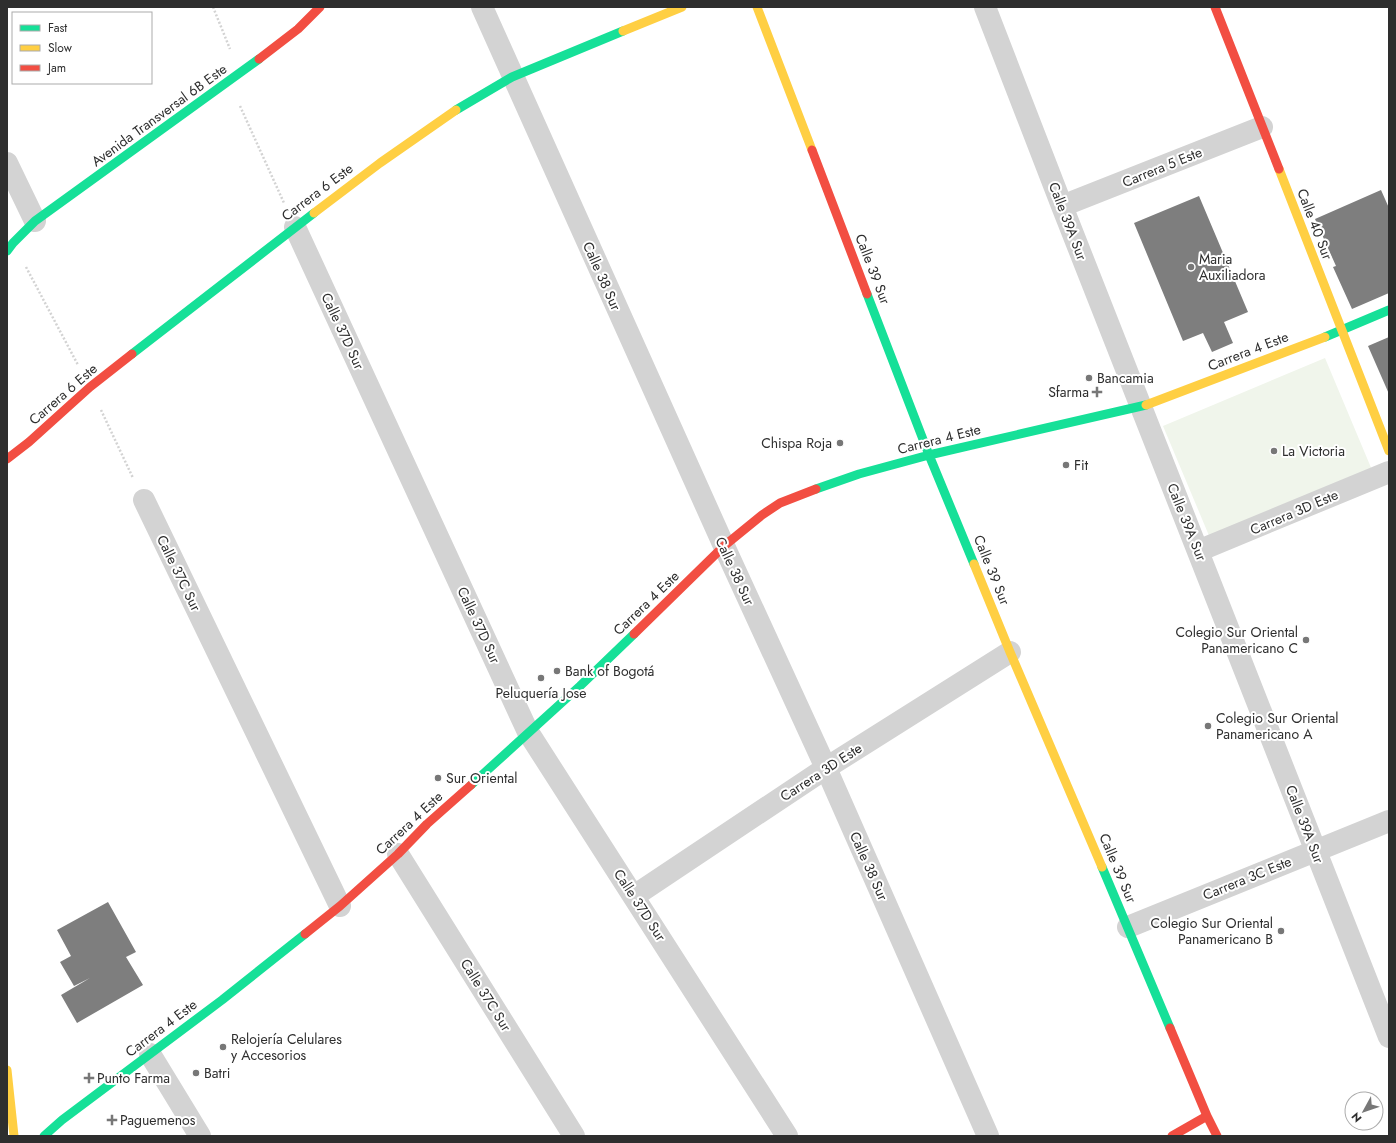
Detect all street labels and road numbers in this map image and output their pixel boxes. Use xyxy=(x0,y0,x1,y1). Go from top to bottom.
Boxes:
street label: Avenida Transversal 6B Este xyxy=(87,59,231,171)
street label: Carrera 5 Este xyxy=(1119,142,1205,192)
street label: Carrera 6 Este xyxy=(277,158,357,226)
street label: Calle 39A Sur xyxy=(1044,179,1092,263)
street label: Calle 40 Sur xyxy=(1292,186,1338,263)
street label: Calle 39 Sur xyxy=(850,231,896,307)
street label: Calle 38 Sur xyxy=(578,238,626,314)
street label: Calle 37D Sur xyxy=(317,289,370,373)
street label: Carrera 4 Este xyxy=(1205,326,1291,376)
street label: Carrera 6 Este xyxy=(24,359,102,429)
street label: Carrera 4 Este xyxy=(895,419,983,459)
street label: Calle 39A Sur xyxy=(1162,480,1212,564)
street label: Carrera 3D Este xyxy=(1247,484,1341,540)
street label: Calle 37C Sur xyxy=(152,532,206,615)
street label: Calle 39 Sur xyxy=(969,532,1015,608)
street label: Calle 38 Sur xyxy=(710,533,760,609)
street label: Carrera 4 Este xyxy=(608,566,684,640)
street label: Calle 37D Sur xyxy=(453,583,506,667)
street label: Carrera 3D Este xyxy=(776,738,866,806)
street label: Calle 39A Sur xyxy=(1281,782,1329,866)
street label: Carrera 4 Este xyxy=(371,787,447,859)
street label: Calle 38 Sur xyxy=(845,828,893,904)
street label: Calle 39 Sur xyxy=(1094,830,1142,906)
street label: Carrera 3C Este xyxy=(1200,851,1294,905)
street label: Calle 37D Sur xyxy=(609,865,671,945)
street label: Calle 37C Sur xyxy=(456,955,516,1035)
street label: Carrera 4 Este xyxy=(121,994,201,1062)

